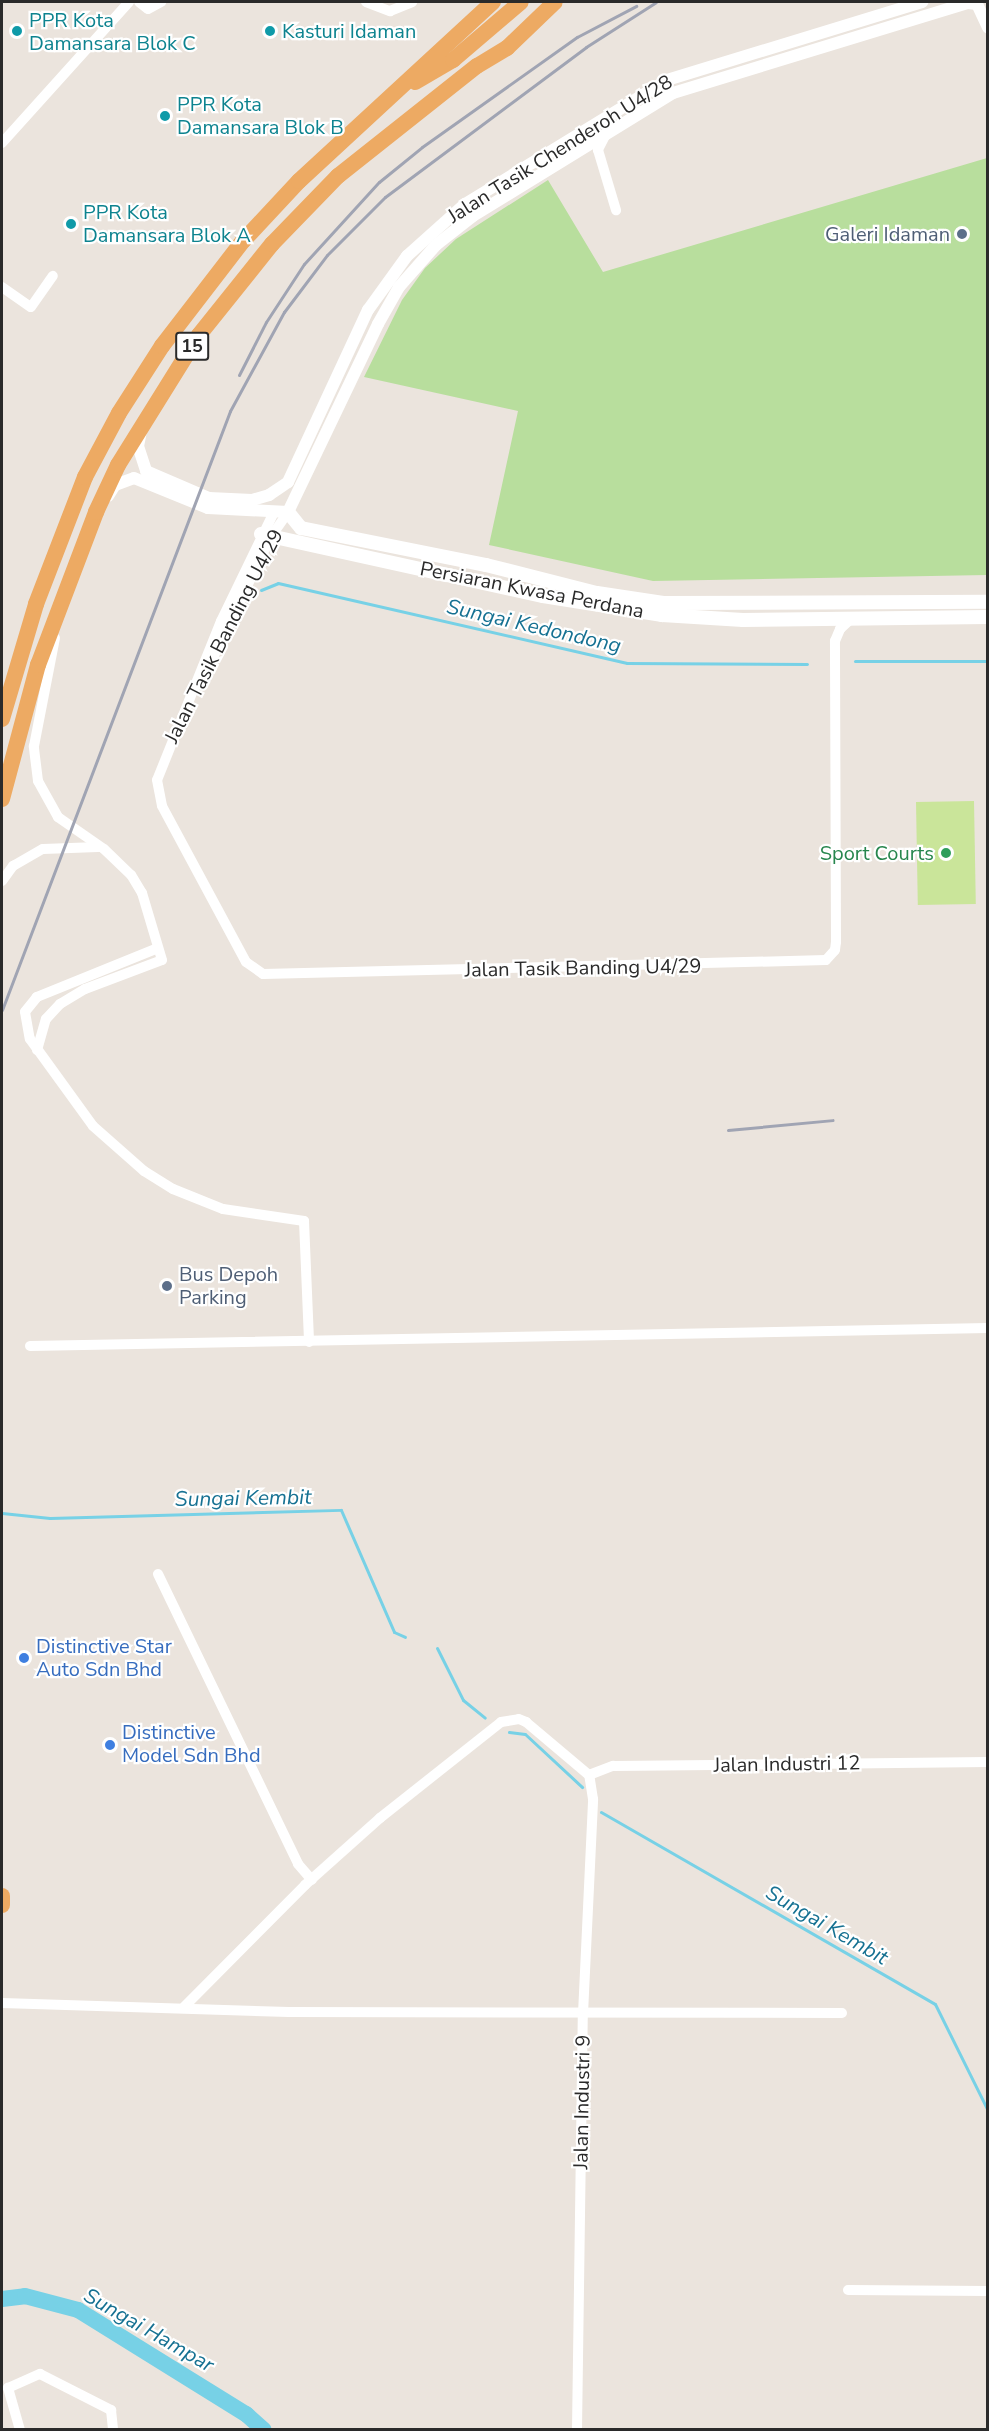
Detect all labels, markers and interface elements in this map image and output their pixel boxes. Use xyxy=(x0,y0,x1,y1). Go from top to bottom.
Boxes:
place label: PPR Kota Damansara Blok C xyxy=(29,8,196,55)
place label: Kasturi Idaman xyxy=(282,19,416,43)
marker: PPR Kota Damansara Blok C xyxy=(10,24,24,38)
marker: Kasturi Idaman xyxy=(263,24,277,38)
street label: Jalan Tasik Chenderoh U4/28 xyxy=(443,70,677,228)
place label: PPR Kota Damansara Blok B xyxy=(177,92,344,139)
marker: PPR Kota Damansara Blok B xyxy=(158,109,172,123)
place label: PPR Kota Damansara Blok A xyxy=(83,201,251,248)
marker: PPR Kota Damansara Blok A xyxy=(64,217,78,231)
place label: Galeri Idaman xyxy=(825,222,950,246)
marker: Galeri Idaman xyxy=(955,227,969,241)
road number: 15 xyxy=(174,331,210,361)
street label: Jalan Tasik Banding U4/29 xyxy=(160,525,288,747)
street label: Persiaran Kwasa Perdana xyxy=(418,557,646,623)
water label: Sungai Kedondong xyxy=(444,594,624,658)
place label: Sport Courts xyxy=(820,841,934,865)
marker: Sport Courts xyxy=(939,846,953,860)
street label: Jalan Tasik Banding U4/29 xyxy=(464,954,702,982)
place label: Bus Depoh Parking xyxy=(179,1262,278,1309)
marker: Bus Depoh Parking xyxy=(160,1279,174,1293)
water label: Sungai Kembit xyxy=(174,1484,312,1512)
place label: Distinctive Star Auto Sdn Bhd xyxy=(36,1634,172,1681)
marker: Distinctive Star Auto Sdn Bhd xyxy=(17,1651,31,1665)
place label: Distinctive Model Sdn Bhd xyxy=(122,1721,261,1768)
marker: Distinctive Model Sdn Bhd xyxy=(103,1738,117,1752)
street label: Jalan Industri 12 xyxy=(713,1751,861,1777)
water label: Sungai Kembit xyxy=(761,1880,893,1970)
street label: Jalan Industri 9 xyxy=(569,2034,595,2170)
water label: Sungai Hampar xyxy=(79,2283,219,2377)

